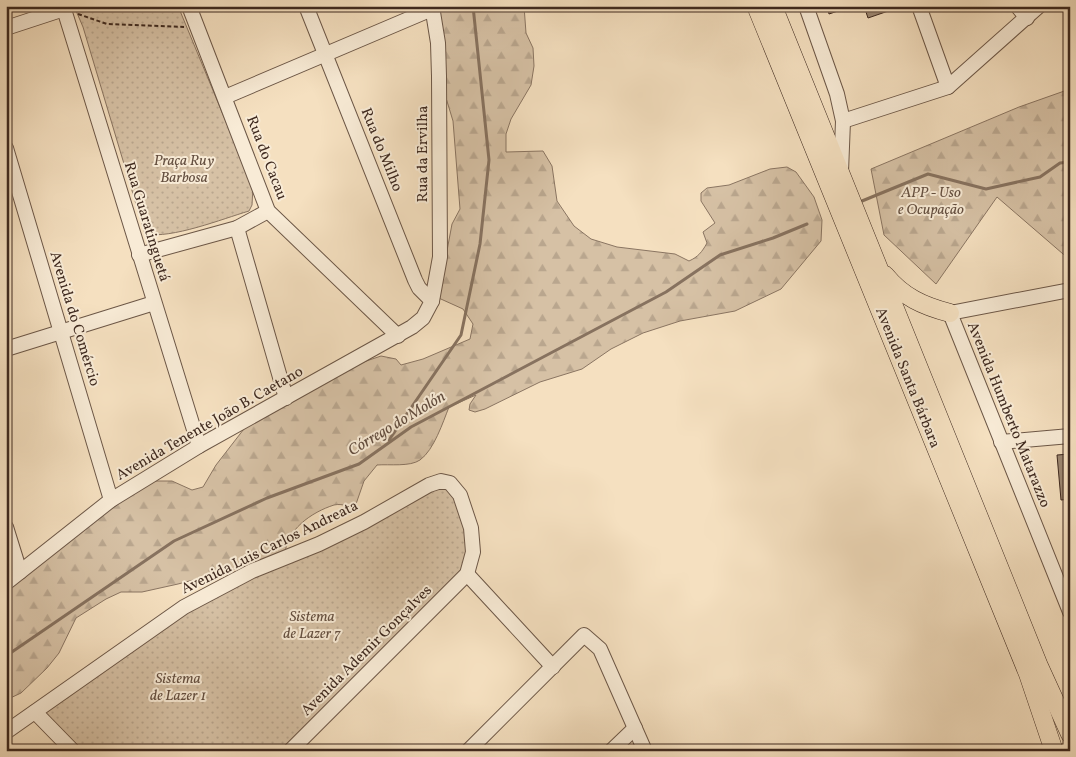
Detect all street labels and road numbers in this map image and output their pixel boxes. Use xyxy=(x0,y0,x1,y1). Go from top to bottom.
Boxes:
street label: Rua do Milho xyxy=(355,105,407,195)
street label: Rua da Ervilha xyxy=(413,106,434,202)
street label: Rua do Cacau xyxy=(240,113,292,203)
street label: Rua Guaratinguetá xyxy=(118,159,174,285)
street label: Avenida do Comércio xyxy=(43,249,105,389)
street label: Avenida Santa Bárbara xyxy=(869,305,945,451)
street label: Avenida Humberto Matarazzo xyxy=(961,319,1055,511)
street label: Avenida Tenente João B. Caetano xyxy=(113,362,307,486)
street label: Avenida Luis Carlos Andreata xyxy=(178,496,362,600)
street label: Avenida Ademir Gonçalves xyxy=(297,581,437,721)

